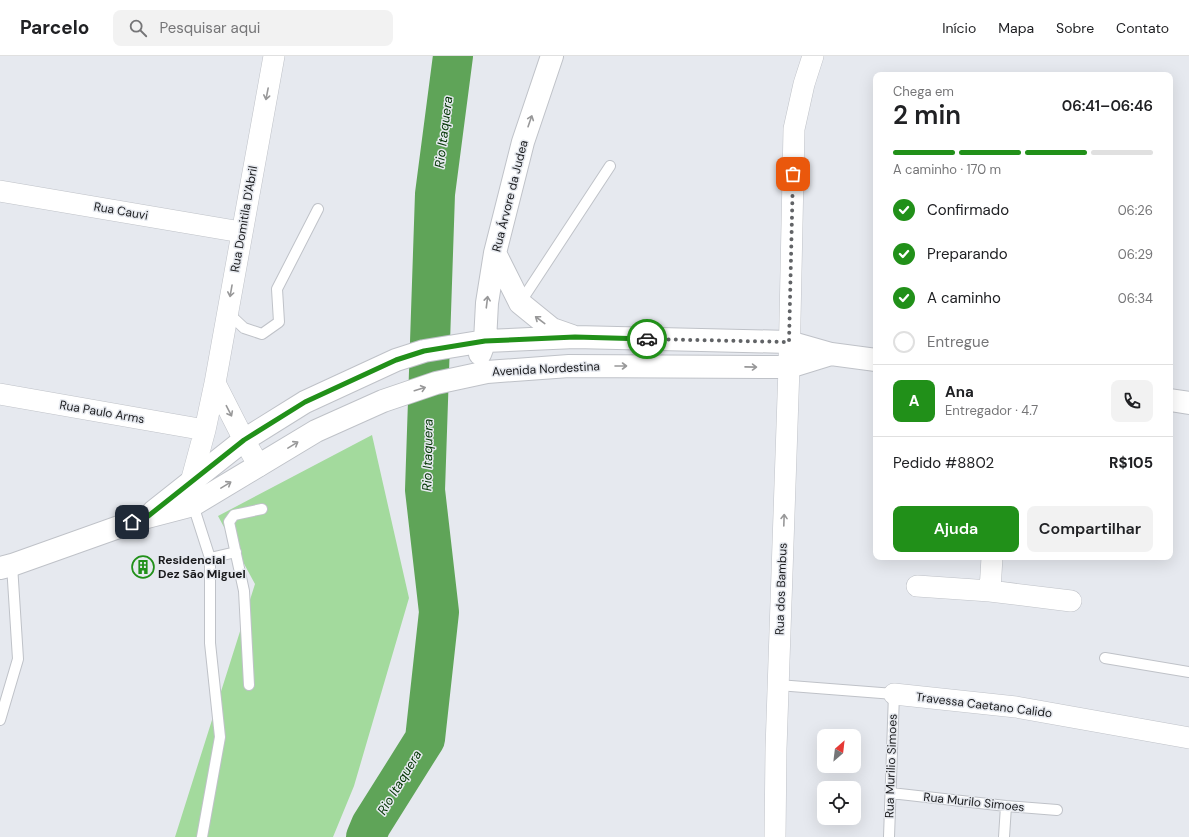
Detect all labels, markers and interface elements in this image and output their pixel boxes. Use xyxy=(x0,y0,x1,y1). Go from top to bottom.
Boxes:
search box xyxy=(113,10,393,46)
text: Parcelo xyxy=(20,15,89,40)
icon: search xyxy=(127,17,149,39)
text: Pesquisar aqui xyxy=(159,18,260,38)
text: Início xyxy=(942,19,976,37)
text: Mapa xyxy=(998,19,1034,37)
text: Sobre xyxy=(1056,19,1094,37)
text: Contato xyxy=(1116,19,1169,37)
text: Chega em xyxy=(893,83,954,100)
one-way arrow xyxy=(263,87,271,100)
water label: Rio Itaquera xyxy=(431,95,456,169)
text: 06:41–06:46 xyxy=(1062,96,1153,116)
text: 2 min xyxy=(893,98,961,132)
one-way arrow xyxy=(527,115,535,127)
street label: Rua Árvore da Judea xyxy=(488,139,532,253)
pin xyxy=(776,157,810,191)
text: A caminho · 170 m xyxy=(893,161,1001,178)
icon: bag xyxy=(782,163,804,185)
street label: Rua Domitila D'Abril xyxy=(227,165,261,273)
street label: Rua Cauvi xyxy=(93,198,150,224)
icon: check xyxy=(893,199,915,221)
text: Confirmado xyxy=(927,200,1009,220)
text: 06:26 xyxy=(1118,202,1153,219)
icon: check xyxy=(893,243,915,265)
text: Preparando xyxy=(927,244,1008,264)
text: 06:29 xyxy=(1118,246,1153,263)
one-way arrow xyxy=(227,284,235,297)
icon: check xyxy=(893,287,915,309)
text: A caminho xyxy=(927,288,1001,308)
text: 06:34 xyxy=(1118,290,1153,307)
one-way arrow xyxy=(483,296,491,309)
one-way arrow xyxy=(535,315,546,324)
courier xyxy=(627,319,667,359)
icon: car xyxy=(636,328,658,350)
text: Entregue xyxy=(927,332,989,352)
street label: Avenida Nordestina xyxy=(492,358,600,380)
one-way arrow xyxy=(614,362,627,370)
one-way arrow xyxy=(744,363,757,371)
button: phone xyxy=(1111,380,1153,422)
text: Ana xyxy=(945,382,974,402)
one-way arrow xyxy=(414,384,426,392)
text: A xyxy=(909,391,919,411)
street label: Rua Paulo Arms xyxy=(58,397,146,427)
text: Entregador · 4.7 xyxy=(945,402,1038,419)
one-way arrow xyxy=(226,405,233,417)
water label: Rio Itaquera xyxy=(418,419,437,491)
one-way arrow xyxy=(287,441,299,449)
text: Pedido #8802 xyxy=(893,453,994,473)
text: R$105 xyxy=(1109,453,1153,473)
one-way arrow xyxy=(220,481,232,489)
pin xyxy=(115,505,149,539)
button: Ajuda xyxy=(893,506,1019,552)
button: Compartilhar xyxy=(1027,506,1153,552)
icon: home xyxy=(121,511,143,533)
one-way arrow xyxy=(780,514,787,527)
street label: Rua dos Bambus xyxy=(771,543,791,635)
place label: Residencial Dez São Miguel xyxy=(158,552,246,582)
building icon: Residencial Dez São Miguel xyxy=(130,554,156,580)
street label: Travessa Caetano Calido xyxy=(915,689,1053,721)
street label: Rua Murilio Simoes xyxy=(881,714,901,818)
north arrow xyxy=(817,729,861,773)
map controls xyxy=(817,729,861,825)
water label: Rio Itaquera xyxy=(373,747,425,818)
button: locate xyxy=(817,781,861,825)
street label: Rua Murilo Simoes xyxy=(923,789,1025,815)

